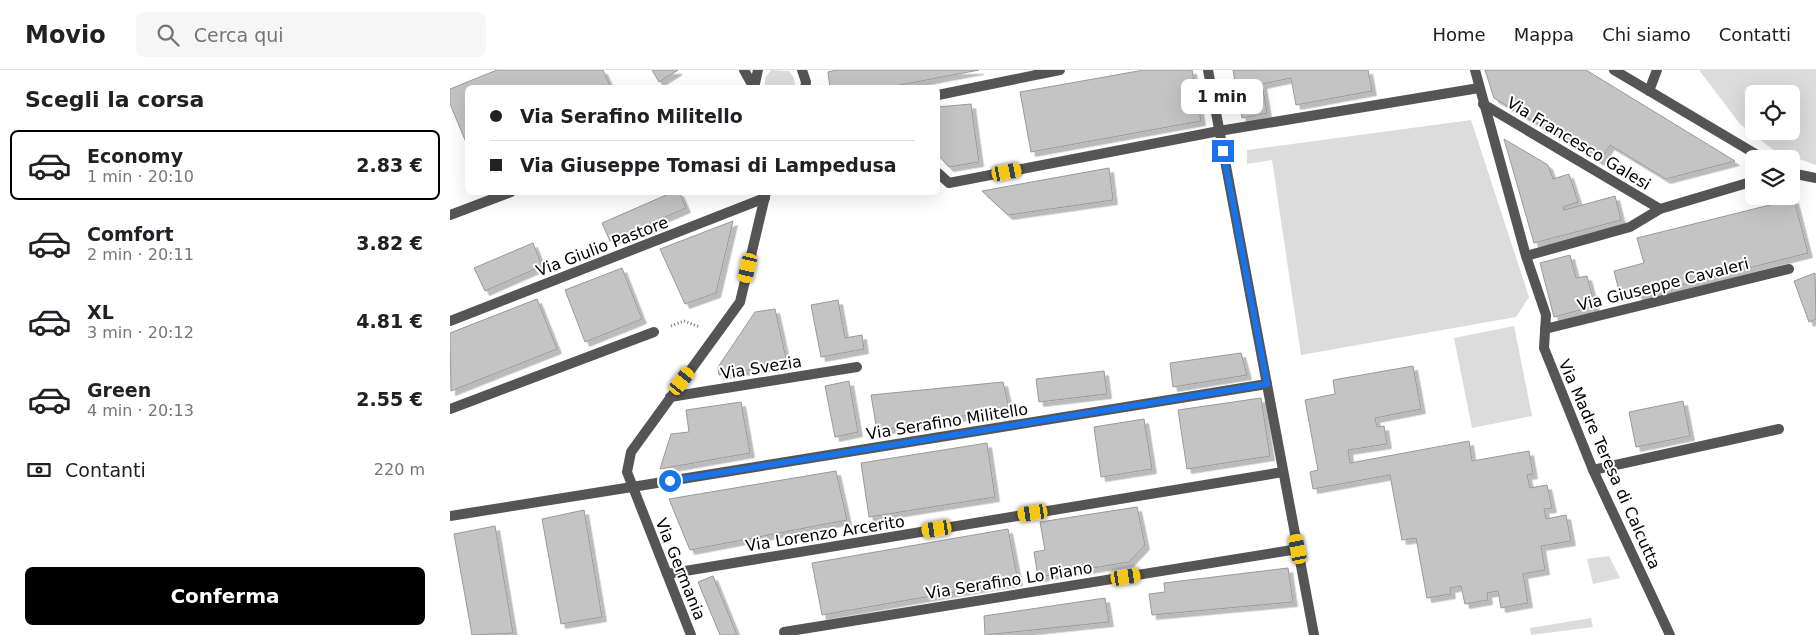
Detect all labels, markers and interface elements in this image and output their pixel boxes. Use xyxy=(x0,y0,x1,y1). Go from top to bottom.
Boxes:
search box xyxy=(136,12,486,57)
text: Movio xyxy=(25,21,106,49)
icon: search xyxy=(154,21,182,49)
text: Cerca qui xyxy=(194,24,284,46)
text: Home xyxy=(1433,24,1486,45)
text: Mappa xyxy=(1514,24,1574,45)
text: Chi siamo xyxy=(1602,24,1691,45)
text: Contatti xyxy=(1719,24,1791,45)
callout: 1 min xyxy=(1182,78,1264,114)
map controls xyxy=(1745,85,1800,205)
button: locate xyxy=(1745,85,1800,140)
text: Scegli la corsa xyxy=(25,87,204,112)
text: 1 min xyxy=(1197,87,1247,106)
street label: Via Francesco Galesi xyxy=(1503,93,1654,194)
text: Via Serafino Militello xyxy=(520,105,743,127)
route end xyxy=(1212,140,1234,162)
icon: car xyxy=(27,143,72,188)
text: Economy xyxy=(87,145,183,167)
button: layers xyxy=(1745,150,1800,205)
text: 2.83 € xyxy=(356,154,423,176)
text: Via Giuseppe Tomasi di Lampedusa xyxy=(520,154,897,176)
car xyxy=(990,162,1023,182)
text: 1 min · 20:10 xyxy=(87,167,194,186)
street label: Via Giulio Pastore xyxy=(533,213,671,280)
icon: car xyxy=(27,221,72,266)
text: Comfort xyxy=(87,223,174,245)
text: 3.82 € xyxy=(356,232,423,254)
text: 2 min · 20:11 xyxy=(87,245,194,264)
car xyxy=(737,252,758,284)
street label: Via Giuseppe Cavaleri xyxy=(1575,254,1751,315)
icon: car xyxy=(27,299,72,344)
text: XL xyxy=(87,301,114,323)
text: 4.81 € xyxy=(356,310,423,332)
text: 3 min · 20:12 xyxy=(87,323,194,342)
street label: Via Svezia xyxy=(719,352,803,383)
street label: Via Madre Teresa di Calcutta xyxy=(1555,356,1664,572)
car xyxy=(666,365,697,397)
icon: car xyxy=(27,377,72,422)
text: Green xyxy=(87,379,151,401)
text: 2.55 € xyxy=(356,388,423,410)
street label: Via Serafino Militello xyxy=(865,399,1029,444)
text: 4 min · 20:13 xyxy=(87,401,194,420)
icon: cash xyxy=(25,456,53,484)
text: Contanti xyxy=(65,459,146,481)
text: 220 m xyxy=(374,460,425,479)
route start xyxy=(659,470,681,492)
car xyxy=(1017,503,1048,523)
street label: Via Lorenzo Arcerito xyxy=(744,512,906,555)
street label: Via Germania xyxy=(651,515,710,623)
car xyxy=(921,519,952,539)
car xyxy=(1287,533,1308,565)
street label: Via Serafino Lo Piano xyxy=(924,558,1094,603)
button: Conferma xyxy=(25,567,425,625)
car xyxy=(1110,567,1141,587)

